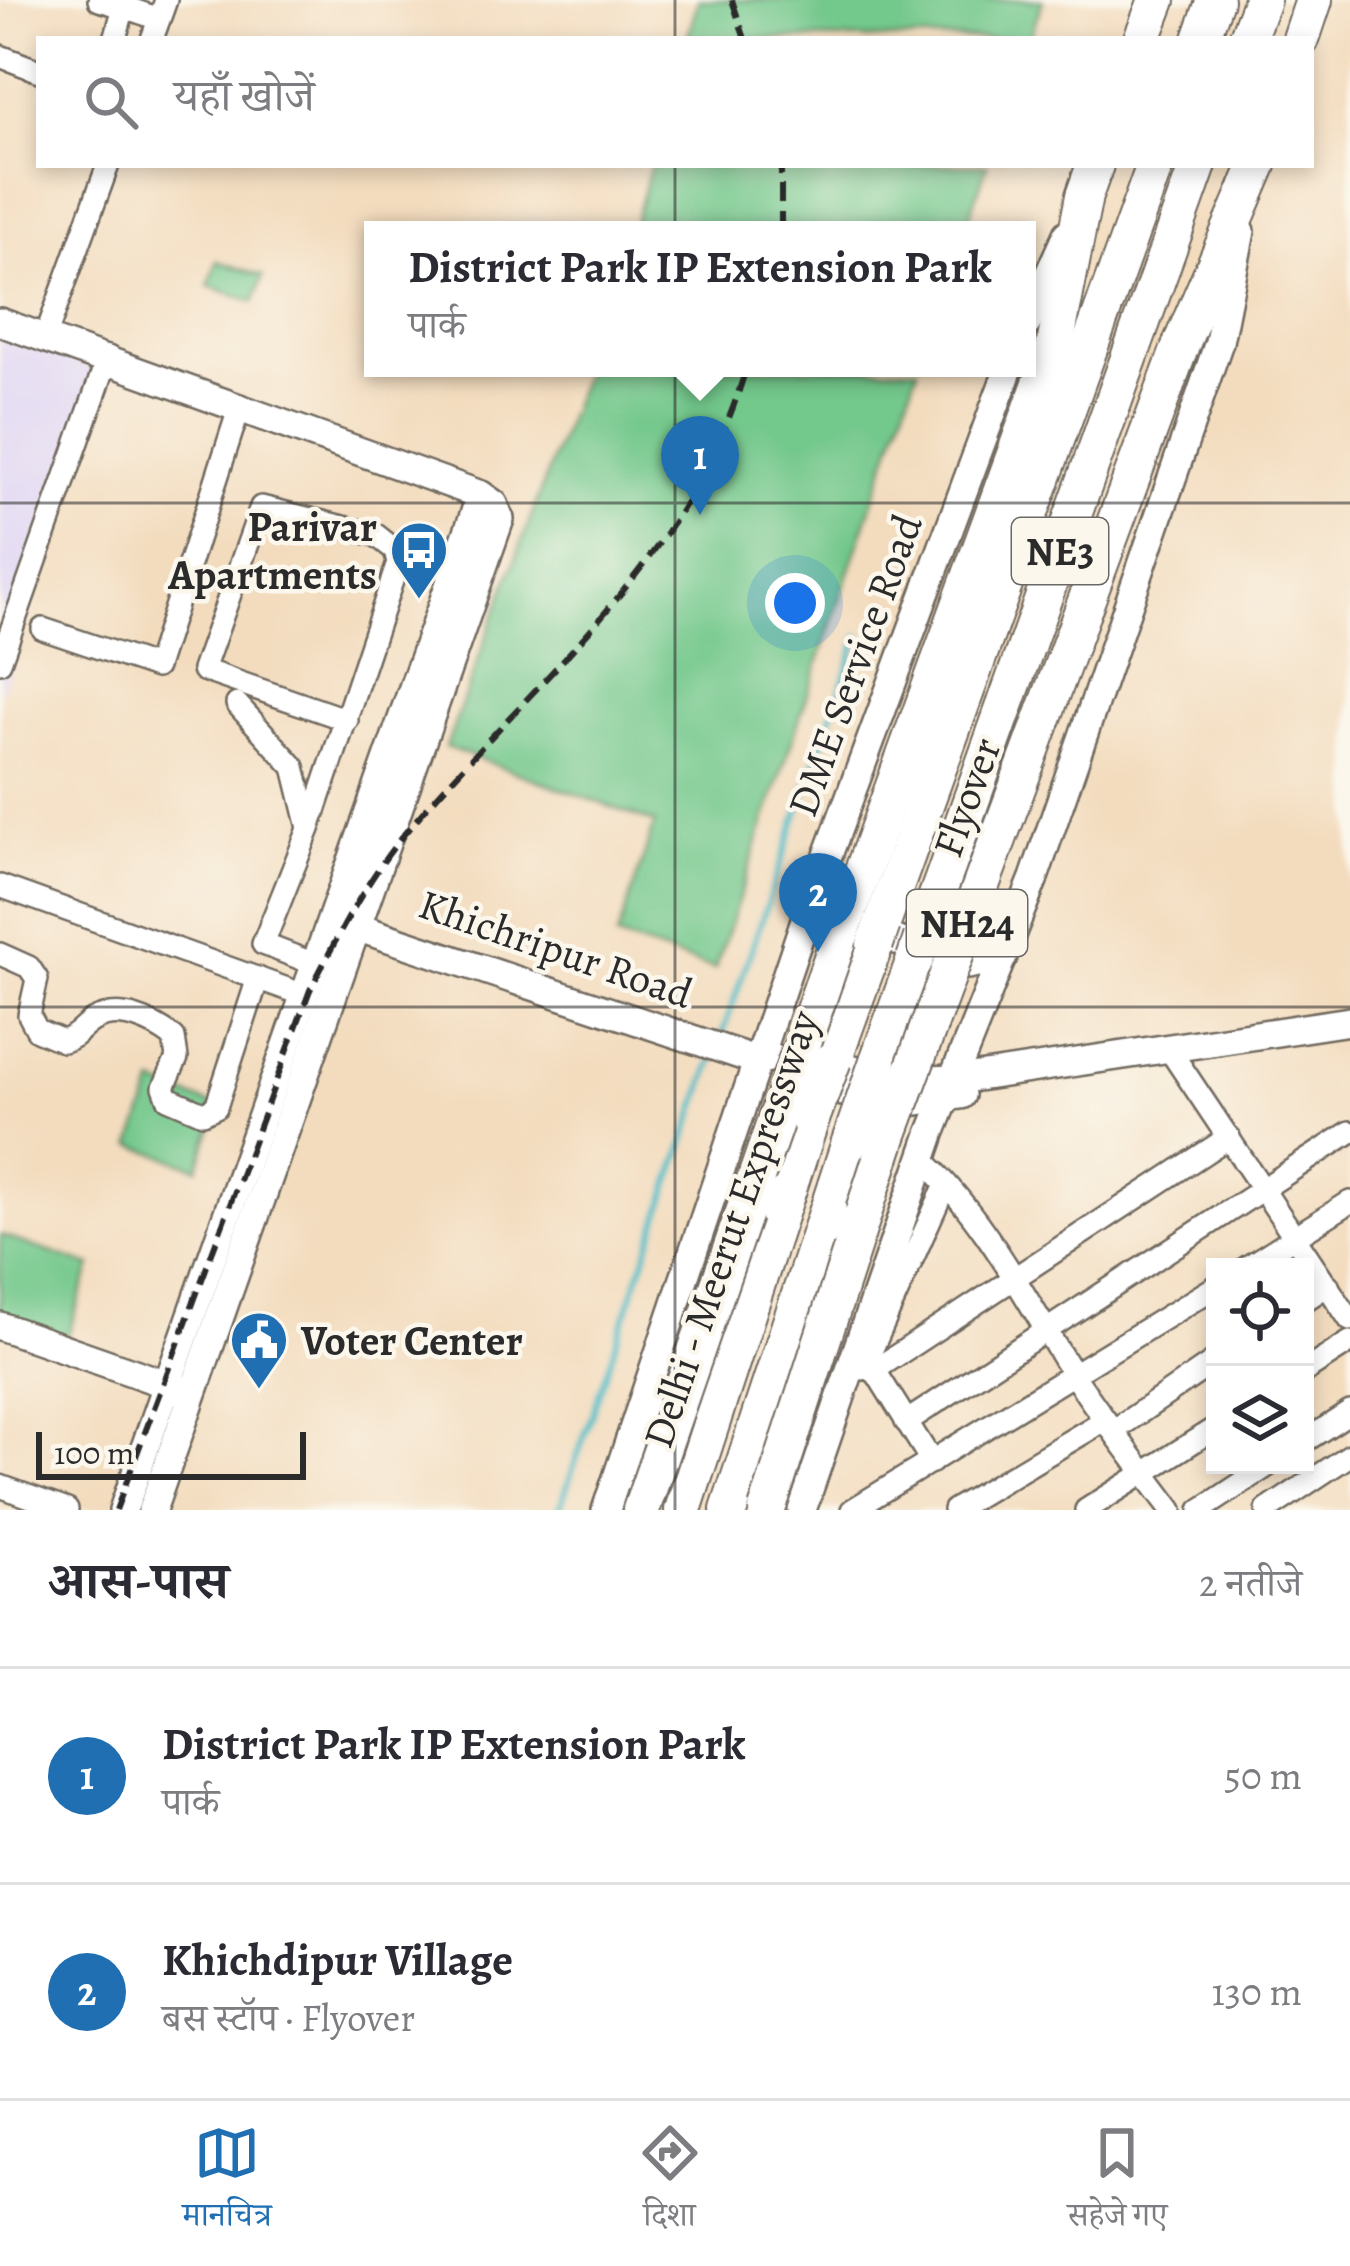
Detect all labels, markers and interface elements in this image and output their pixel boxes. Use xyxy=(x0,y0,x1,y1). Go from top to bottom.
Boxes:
search box xyxy=(36,36,1314,168)
text: यहाँ खोजें xyxy=(174,65,315,127)
icon: search xyxy=(78,69,144,135)
popup xyxy=(364,221,1036,377)
text: District Park IP Extension Park xyxy=(408,236,992,298)
text: पार्क xyxy=(408,298,466,351)
pin: 1 xyxy=(661,416,739,515)
place label: Parivar Apartments xyxy=(167,498,377,603)
street label: DME Service Road xyxy=(773,506,936,824)
road number: NE3 xyxy=(1012,518,1108,584)
bus stop icon: Parivar Apartments xyxy=(388,519,450,601)
your location xyxy=(765,573,825,633)
street label: Flyover xyxy=(919,730,1014,865)
pin: 2 xyxy=(779,853,857,952)
street label: Khichripur Road xyxy=(412,875,701,1022)
road number: NH24 xyxy=(907,890,1027,956)
street label: Delhi - Meerut Expressway xyxy=(629,1002,833,1455)
map controls xyxy=(1206,1258,1314,1474)
button: locate xyxy=(1206,1258,1314,1366)
public building icon: Voter Center xyxy=(228,1309,290,1391)
place label: Voter Center xyxy=(300,1312,523,1369)
button: layers xyxy=(1206,1366,1314,1474)
scale bar xyxy=(36,1426,306,1479)
text: 100 m xyxy=(54,1430,134,1475)
text: आस-पास xyxy=(48,1546,228,1616)
text: 2 नतीजे xyxy=(1199,1556,1302,1609)
text: District Park IP Extension Park xyxy=(162,1713,746,1775)
text: 1 xyxy=(80,1749,94,1802)
text: 50 m xyxy=(1224,1749,1302,1802)
text: पार्क xyxy=(162,1775,219,1828)
text: Khichdipur Village xyxy=(162,1929,513,1991)
text: 2 xyxy=(78,1965,96,2018)
text: 130 m xyxy=(1211,1965,1302,2018)
text: बस स्टॉप · Flyover xyxy=(162,1991,415,2044)
tab: मानचित्र xyxy=(182,2120,272,2247)
tab: दिशा xyxy=(637,2120,703,2247)
tab: सहेजे गए xyxy=(1067,2120,1168,2247)

